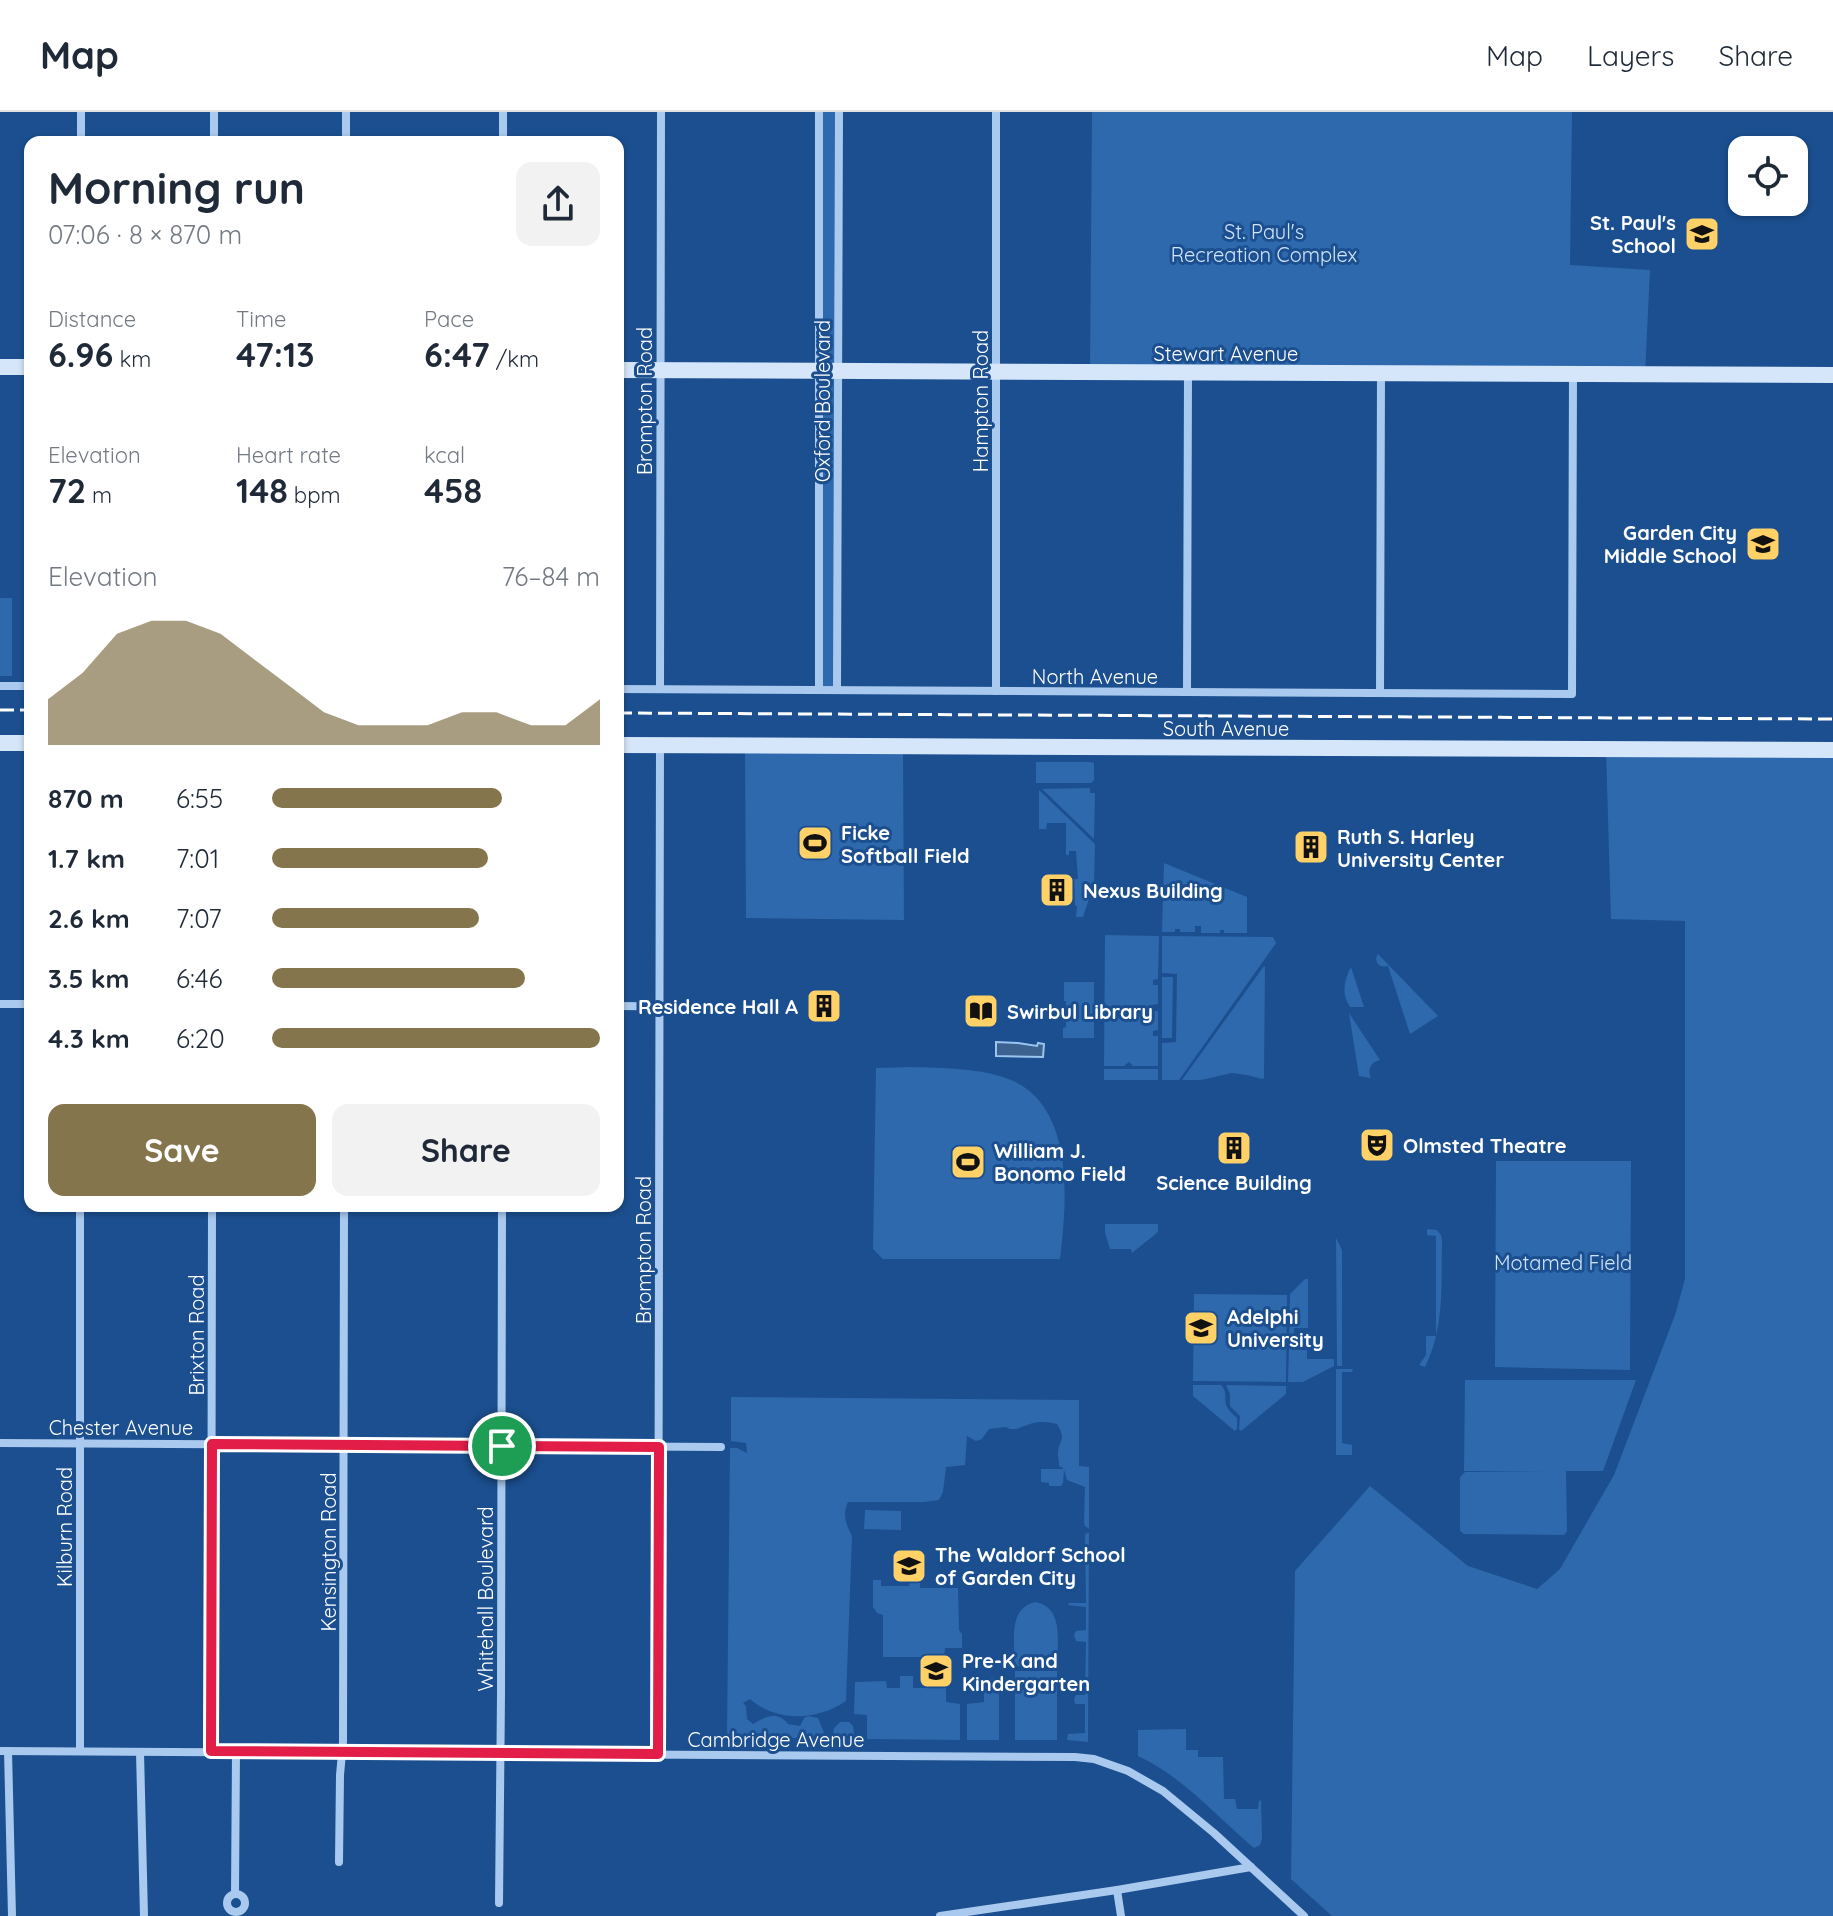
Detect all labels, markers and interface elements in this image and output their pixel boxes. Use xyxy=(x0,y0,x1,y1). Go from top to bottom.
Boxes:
text: Map xyxy=(40,31,119,79)
text: Map xyxy=(1486,38,1543,73)
text: Layers xyxy=(1587,38,1674,73)
text: Share xyxy=(1718,38,1793,73)
map controls xyxy=(1728,136,1808,216)
button: locate xyxy=(1728,136,1808,216)
text: Morning run xyxy=(48,160,305,215)
button: share xyxy=(516,162,600,246)
place label: St. Paul's School xyxy=(1590,210,1676,258)
school or university icon: St. Paul's School xyxy=(1683,215,1721,253)
text: 07:06 · 8 × 870 m xyxy=(48,218,242,251)
park label: St. Paul's Recreation Complex xyxy=(1171,219,1357,267)
text: Distance xyxy=(48,305,136,333)
text: Time xyxy=(236,305,287,333)
text: Pace xyxy=(424,305,474,333)
street label: Oxford Boulevard xyxy=(810,320,835,482)
street label: Brompton Road xyxy=(632,327,657,475)
street label: Hampton Road xyxy=(968,330,993,472)
text: 6.96 xyxy=(48,333,113,376)
text: 47:13 xyxy=(236,333,314,376)
text: 6:47 xyxy=(424,333,490,376)
street label: Stewart Avenue xyxy=(1154,341,1298,366)
text: km xyxy=(113,345,151,373)
text: /km xyxy=(490,345,539,373)
text: Elevation xyxy=(48,441,141,469)
text: Heart rate xyxy=(236,441,341,469)
text: kcal xyxy=(424,441,465,469)
text: 72 xyxy=(48,469,86,512)
text: 148 xyxy=(236,469,288,512)
text: 458 xyxy=(424,469,482,512)
text: m xyxy=(86,481,112,509)
text: bpm xyxy=(288,481,341,509)
place label: Garden City Middle School xyxy=(1604,520,1737,568)
school or university icon: Garden City Middle School xyxy=(1744,525,1782,563)
text: Elevation xyxy=(48,560,158,593)
text: 76–84 m xyxy=(502,560,600,593)
street label: North Avenue xyxy=(1032,664,1158,689)
street label: South Avenue xyxy=(1163,716,1289,741)
text: 870 m xyxy=(48,782,124,815)
text: 6:55 xyxy=(176,782,223,815)
place label: Ficke Softball Field xyxy=(841,820,969,868)
sports icon: Ficke Softball Field xyxy=(796,824,834,862)
place label: Ruth S. Harley University Center xyxy=(1337,824,1504,872)
building icon: Ruth S. Harley University Center xyxy=(1292,828,1330,866)
text: 1.7 km xyxy=(48,842,125,875)
text: 7:01 xyxy=(176,842,219,875)
building icon: Nexus Building xyxy=(1038,871,1076,909)
place label: Nexus Building xyxy=(1083,878,1223,903)
text: 2.6 km xyxy=(48,902,130,935)
text: 7:07 xyxy=(176,902,222,935)
text: 3.5 km xyxy=(48,962,129,995)
text: 6:46 xyxy=(176,962,223,995)
building icon: Residence Hall A xyxy=(805,987,843,1025)
library icon: Swirbul Library xyxy=(962,992,1000,1030)
place label: Residence Hall A xyxy=(638,994,798,1019)
place label: Swirbul Library xyxy=(1007,999,1153,1024)
text: 4.3 km xyxy=(48,1022,130,1055)
text: 6:20 xyxy=(176,1022,225,1055)
button: Save xyxy=(48,1104,316,1196)
button: Share xyxy=(332,1104,600,1196)
theatre icon: Olmsted Theatre xyxy=(1358,1126,1396,1164)
building icon: Science Building xyxy=(1215,1129,1253,1167)
place label: Olmsted Theatre xyxy=(1403,1133,1567,1158)
place label: William J. Bonomo Field xyxy=(994,1138,1126,1186)
sports icon: William J. Bonomo Field xyxy=(949,1143,987,1181)
place label: Science Building xyxy=(1156,1170,1312,1195)
street label: Brompton Road xyxy=(631,1176,656,1324)
park label: Motamed Field xyxy=(1494,1250,1632,1275)
street label: Brixton Road xyxy=(184,1274,209,1396)
place label: Adelphi University xyxy=(1227,1304,1324,1352)
school or university icon: Adelphi University xyxy=(1182,1309,1220,1347)
pin xyxy=(468,1412,536,1480)
street label: Chester Avenue xyxy=(49,1415,193,1440)
icon: arrive xyxy=(480,1424,524,1468)
street label: Kilburn Road xyxy=(52,1467,77,1587)
street label: Kensington Road xyxy=(316,1472,341,1632)
street label: Whitehall Boulevard xyxy=(473,1506,498,1692)
place label: The Waldorf School of Garden City xyxy=(935,1542,1126,1590)
school or university icon: The Waldorf School of Garden City xyxy=(890,1547,928,1585)
place label: Pre-K and Kindergarten xyxy=(962,1648,1090,1696)
school or university icon: Pre-K and Kindergarten xyxy=(917,1652,955,1690)
street label: Cambridge Avenue xyxy=(688,1727,864,1752)

